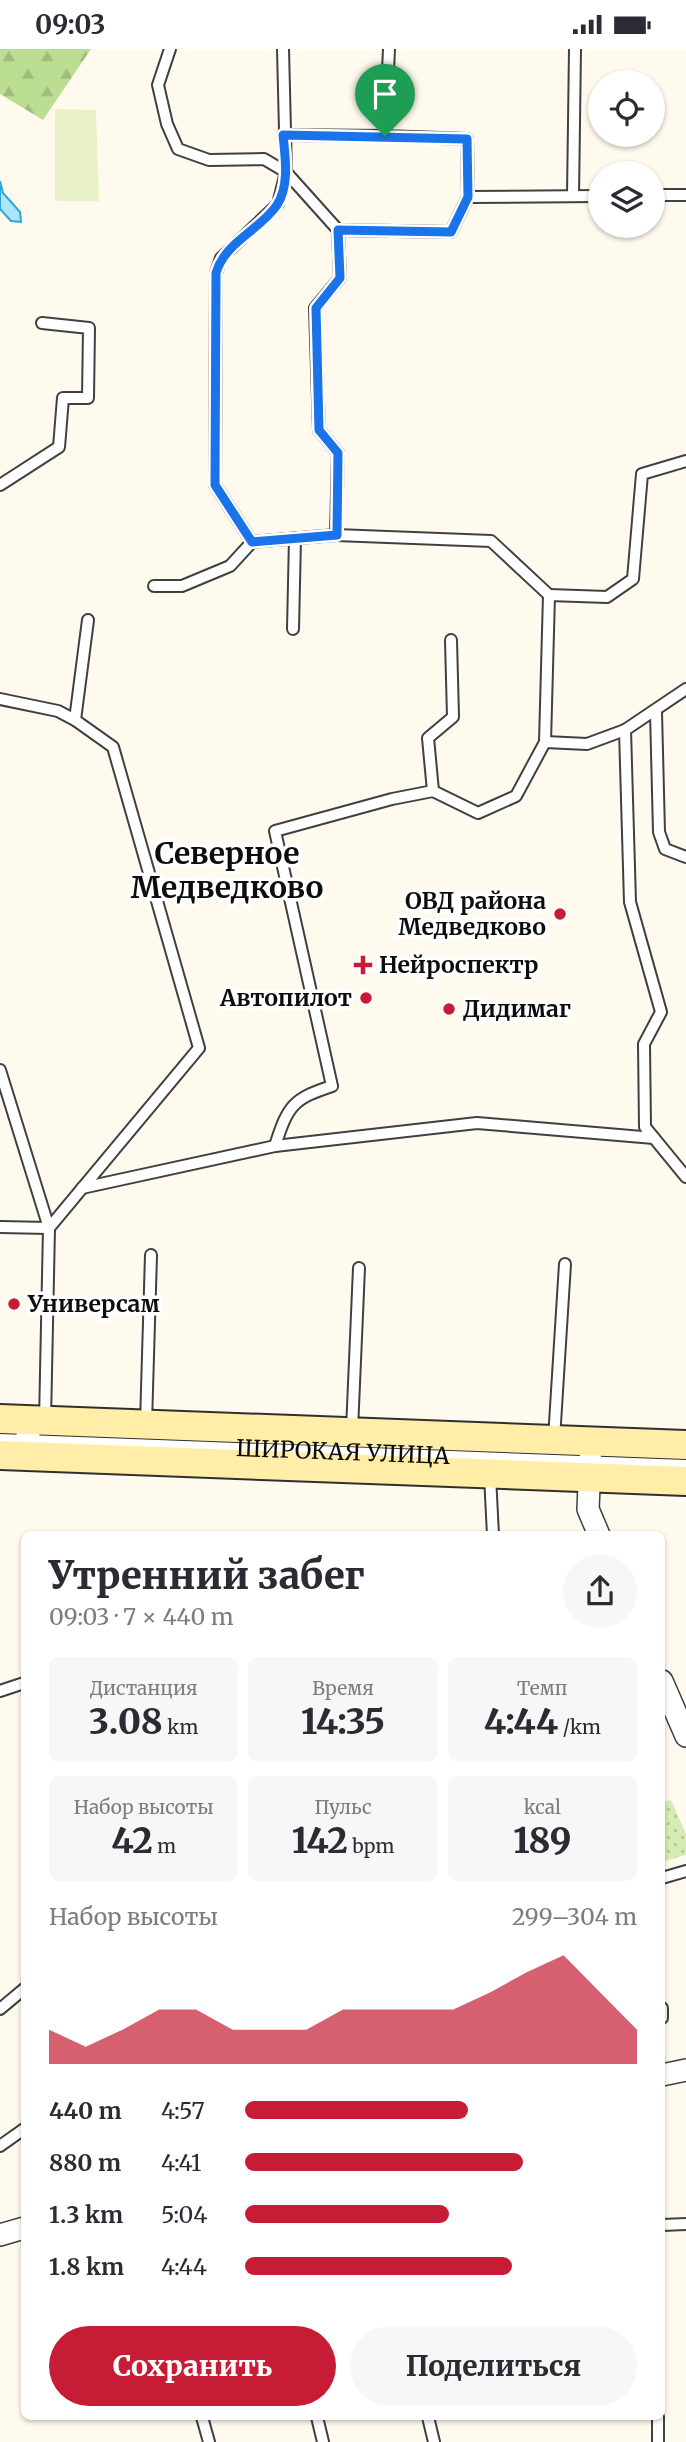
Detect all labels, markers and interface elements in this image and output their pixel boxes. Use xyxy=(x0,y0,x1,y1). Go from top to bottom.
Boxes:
text: 09:03 xyxy=(35,8,105,41)
pin xyxy=(355,64,415,136)
map controls xyxy=(588,70,665,238)
button: locate xyxy=(588,70,665,147)
icon: arrive xyxy=(366,75,404,113)
button: layers xyxy=(588,161,665,238)
district label: Северное Медведково xyxy=(131,834,323,906)
place label: ОВД района Медведково xyxy=(398,886,546,941)
marker: ОВД района Медведково xyxy=(552,906,568,922)
place label: Нейроcпектр xyxy=(379,950,538,979)
marker: Нейроcпектр xyxy=(353,955,373,975)
place label: Автопилот xyxy=(219,983,352,1012)
marker: Автопилот xyxy=(358,990,374,1006)
place label: Дидимаг xyxy=(463,994,571,1023)
marker: Дидимаг xyxy=(441,1001,457,1017)
place label: Универсам xyxy=(27,1289,160,1318)
marker: Универсам xyxy=(6,1296,22,1312)
street label: ШИРОКАЯ УЛИЦА xyxy=(235,1433,451,1470)
text: Утренний забег xyxy=(49,1552,365,1599)
button: share xyxy=(563,1554,637,1628)
text: 09:03 · 7 × 440 m xyxy=(49,1602,234,1631)
text: Дистанция xyxy=(90,1676,197,1700)
text: Время xyxy=(312,1676,374,1700)
text: Темп xyxy=(517,1676,568,1700)
text: 3.08 xyxy=(89,1700,163,1744)
text: 14:35 xyxy=(301,1700,385,1744)
text: 4:44 xyxy=(484,1700,558,1744)
text: km xyxy=(163,1715,198,1739)
text: /km xyxy=(558,1715,601,1739)
text: Набор высоты xyxy=(74,1795,214,1819)
text: Пульс xyxy=(314,1795,372,1819)
text: kcal xyxy=(524,1795,561,1819)
text: 42 xyxy=(111,1819,153,1863)
text: 142 xyxy=(292,1819,348,1863)
text: 189 xyxy=(513,1819,571,1863)
text: m xyxy=(153,1834,176,1858)
text: bpm xyxy=(348,1834,394,1858)
text: Набор высоты xyxy=(49,1902,218,1931)
text: 299–304 m xyxy=(512,1902,637,1931)
text: 440 m xyxy=(49,2096,122,2125)
text: 4:57 xyxy=(161,2096,205,2125)
text: 880 m xyxy=(49,2148,121,2177)
text: 4:41 xyxy=(161,2148,201,2177)
text: 1.3 km xyxy=(49,2200,123,2229)
text: 5:04 xyxy=(161,2200,207,2229)
text: 1.8 km xyxy=(49,2252,124,2281)
text: 4:44 xyxy=(161,2252,207,2281)
button: Сохранить xyxy=(49,2326,336,2406)
button: Поделиться xyxy=(350,2326,637,2406)

